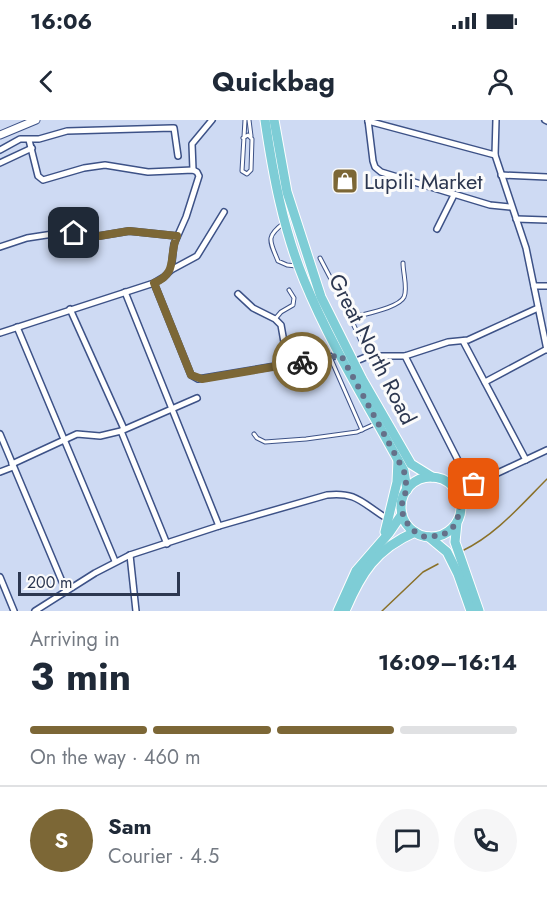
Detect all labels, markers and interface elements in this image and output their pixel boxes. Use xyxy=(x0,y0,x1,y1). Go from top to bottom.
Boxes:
text: 16:06 xyxy=(30,5,92,37)
text: Quickbag xyxy=(212,62,335,101)
icon: back xyxy=(30,65,63,98)
icon: person xyxy=(484,65,517,98)
place label: Lupili Market xyxy=(364,165,483,197)
shop icon: Lupili Market xyxy=(330,166,360,196)
pin xyxy=(48,207,99,258)
icon: home xyxy=(57,216,90,249)
street label: Great North Road xyxy=(321,268,425,430)
courier xyxy=(272,332,332,392)
icon: bike xyxy=(286,346,319,379)
pin xyxy=(448,458,499,509)
icon: bag xyxy=(457,467,490,500)
scale bar xyxy=(18,569,180,597)
text: 200 m xyxy=(27,571,73,594)
text: Arriving in xyxy=(30,625,120,654)
text: 16:09–16:14 xyxy=(378,646,517,678)
text: 3 min xyxy=(30,648,131,705)
text: On the way · 460 m xyxy=(30,743,201,772)
button: chat xyxy=(376,809,439,872)
button: phone xyxy=(454,809,517,872)
text: Sam xyxy=(108,810,152,842)
text: S xyxy=(55,824,68,856)
text: Courier · 4.5 xyxy=(108,842,219,871)

